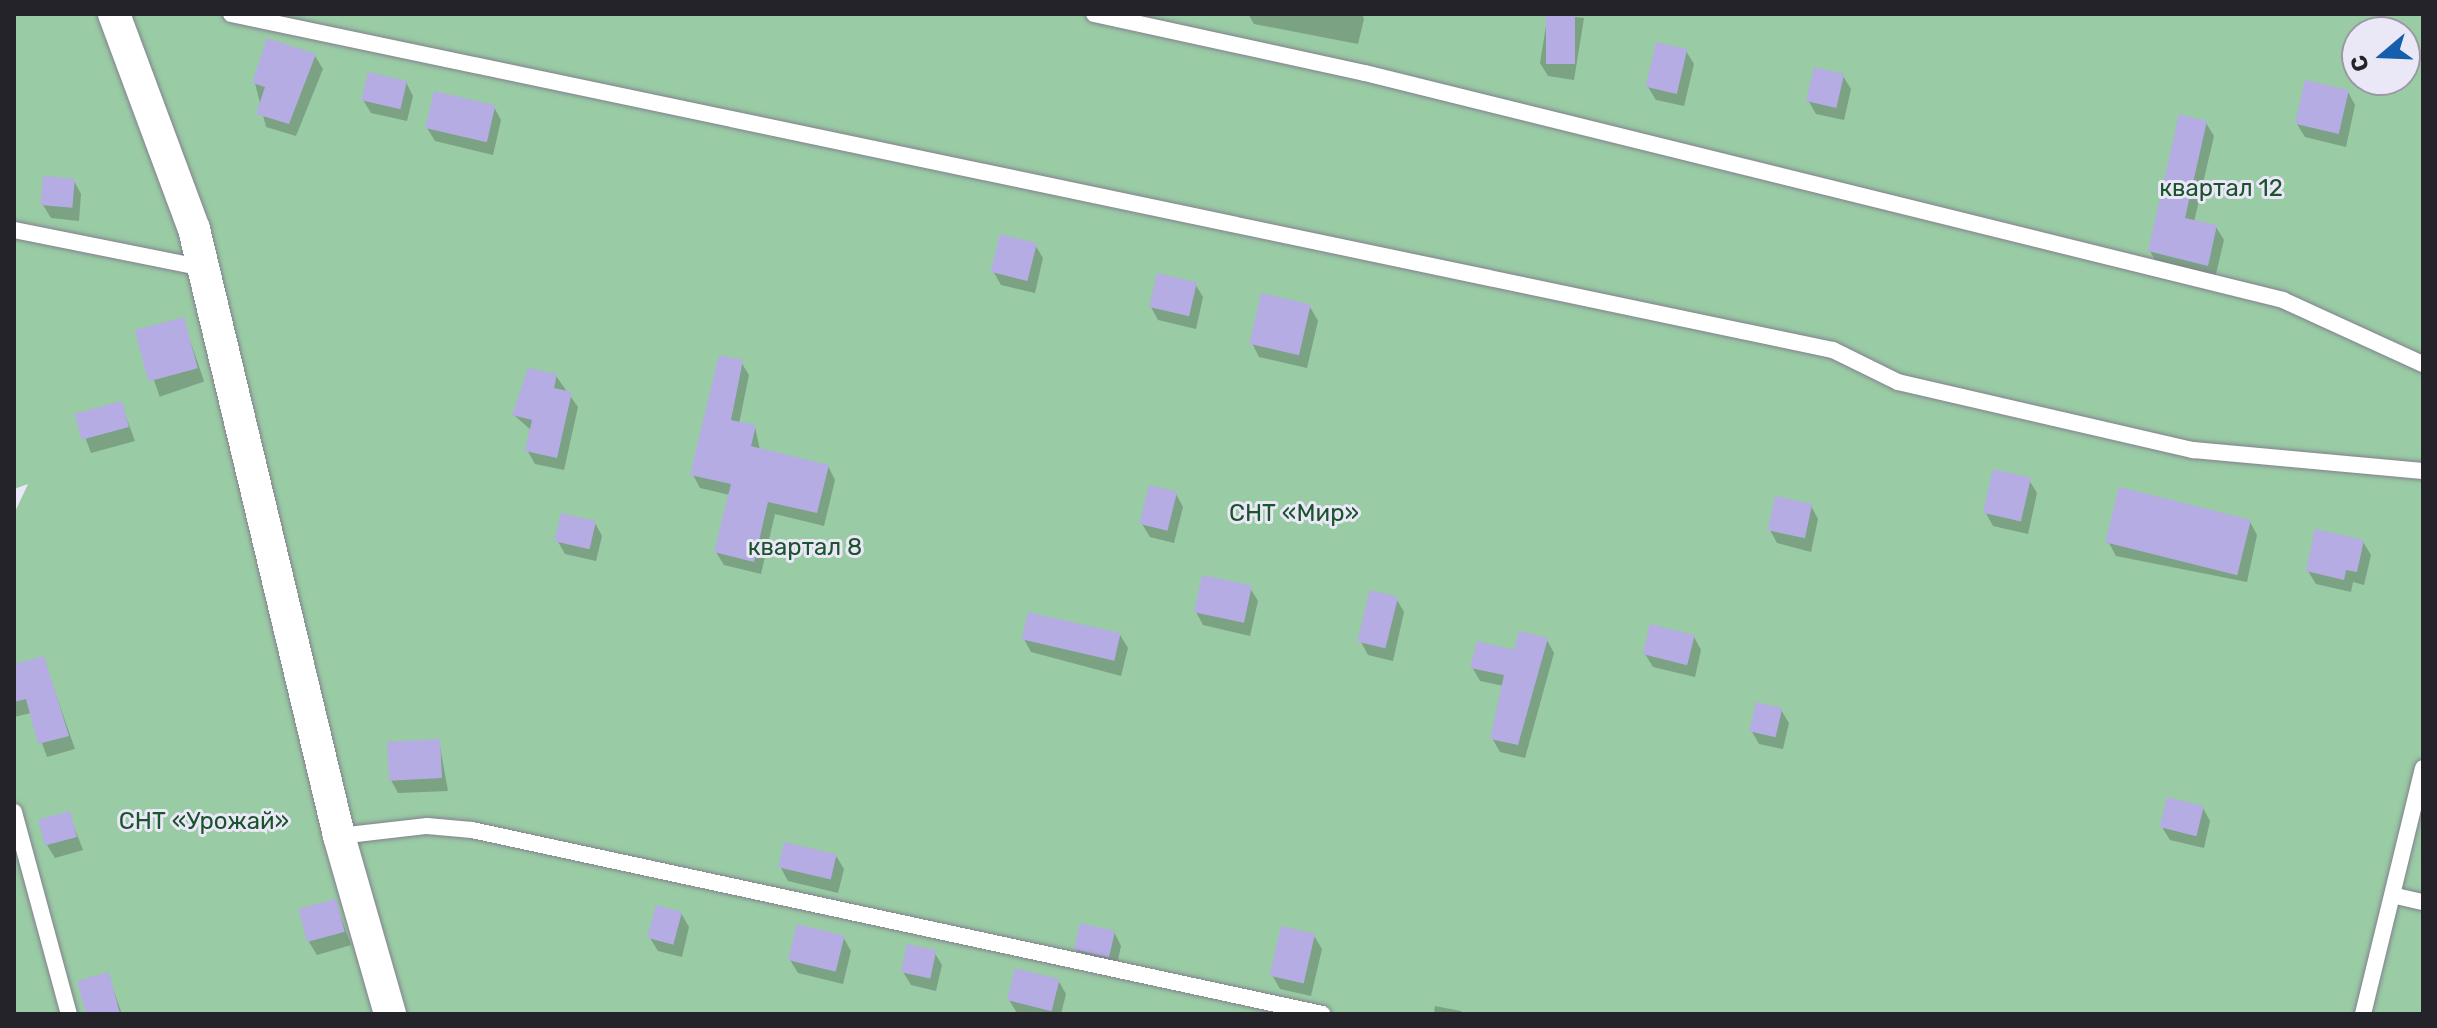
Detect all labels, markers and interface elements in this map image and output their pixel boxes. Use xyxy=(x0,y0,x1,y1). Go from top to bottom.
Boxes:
north arrow xyxy=(2341,16,2421,96)
text: С xyxy=(2344,52,2375,75)
park label: квартал 12 xyxy=(2159,175,2283,203)
park label: СНТ «Мир» xyxy=(1229,500,1359,528)
park label: квартал 8 xyxy=(748,534,862,562)
park label: СНТ «Урожай» xyxy=(119,808,289,836)

